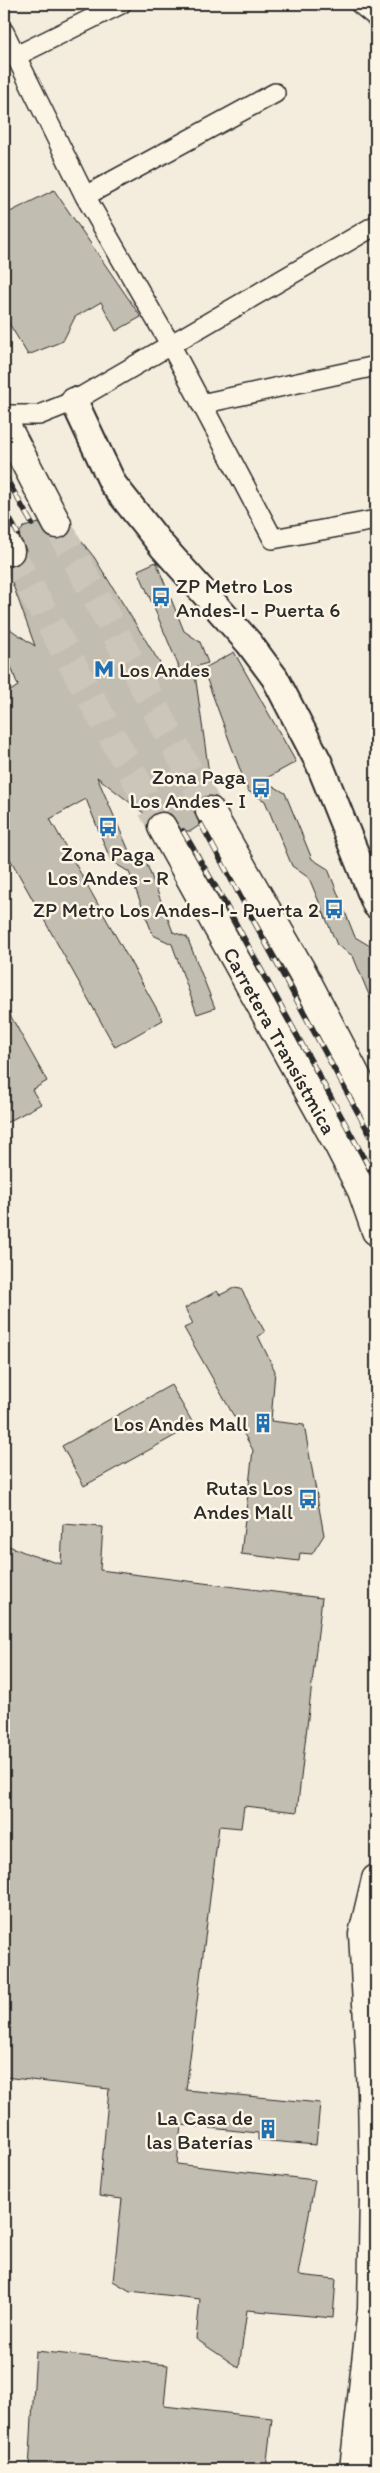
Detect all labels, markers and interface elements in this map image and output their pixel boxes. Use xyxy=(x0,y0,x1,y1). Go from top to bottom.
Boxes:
place label: ZP Metro Los Andes-I - Puerta 6 xyxy=(176,573,340,622)
bus stop icon: ZP Metro Los Andes-I - Puerta 6 xyxy=(150,586,172,608)
place label: Los Andes xyxy=(119,657,210,682)
metro station icon: Los Andes xyxy=(93,658,115,680)
place label: Zona Paga Los Andes - I xyxy=(129,764,246,813)
bus stop icon: Zona Paga Los Andes - I xyxy=(250,777,272,799)
bus stop icon: Zona Paga Los Andes - R xyxy=(97,816,119,838)
place label: Zona Paga Los Andes - R xyxy=(47,841,169,890)
place label: ZP Metro Los Andes-I - Puerta 2 xyxy=(33,897,319,922)
bus stop icon: ZP Metro Los Andes-I - Puerta 2 xyxy=(323,898,345,920)
street label: Carretera Transístmica xyxy=(219,943,342,1138)
place label: Los Andes Mall xyxy=(113,1411,248,1436)
building icon: Los Andes Mall xyxy=(252,1412,274,1434)
place label: Rutas Los Andes Mall xyxy=(194,1475,293,1524)
bus stop icon: Rutas Los Andes Mall xyxy=(297,1488,319,1510)
place label: La Casa de las Baterías xyxy=(146,2105,253,2154)
building icon: La Casa de las Baterías xyxy=(257,2118,279,2140)

